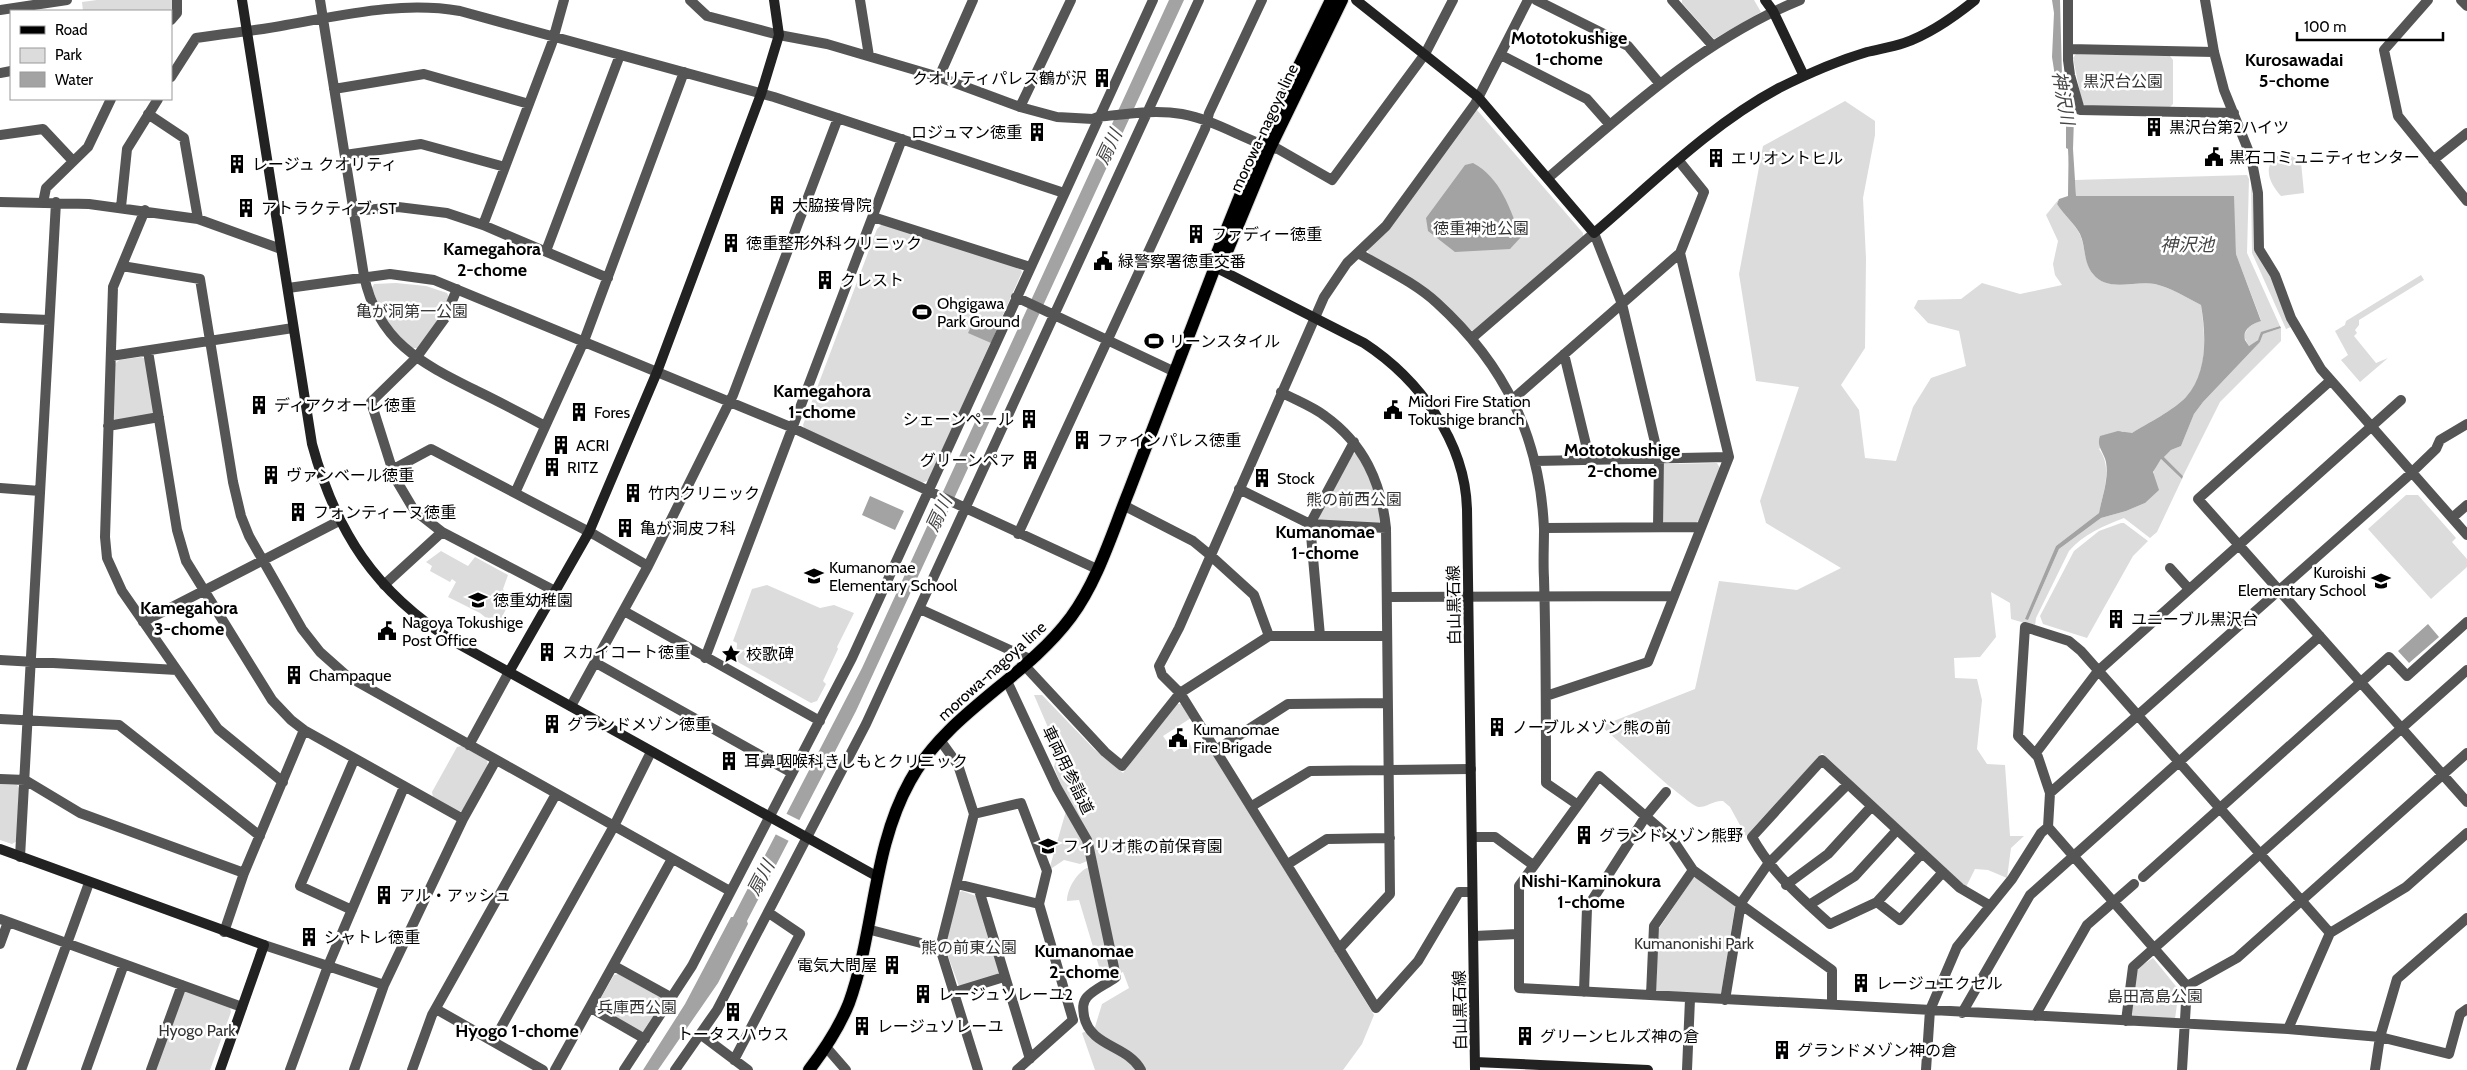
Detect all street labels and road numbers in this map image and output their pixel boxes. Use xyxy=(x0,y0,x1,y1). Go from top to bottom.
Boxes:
street label: morowa-nagoya line xyxy=(1226,61,1302,195)
street label: 白山黒石線 xyxy=(1444,565,1464,645)
street label: morowa-nagoya line xyxy=(934,617,1050,725)
street label: 車両用参詣道 xyxy=(1038,723,1098,817)
street label: 白山黒石線 xyxy=(1450,970,1470,1050)

